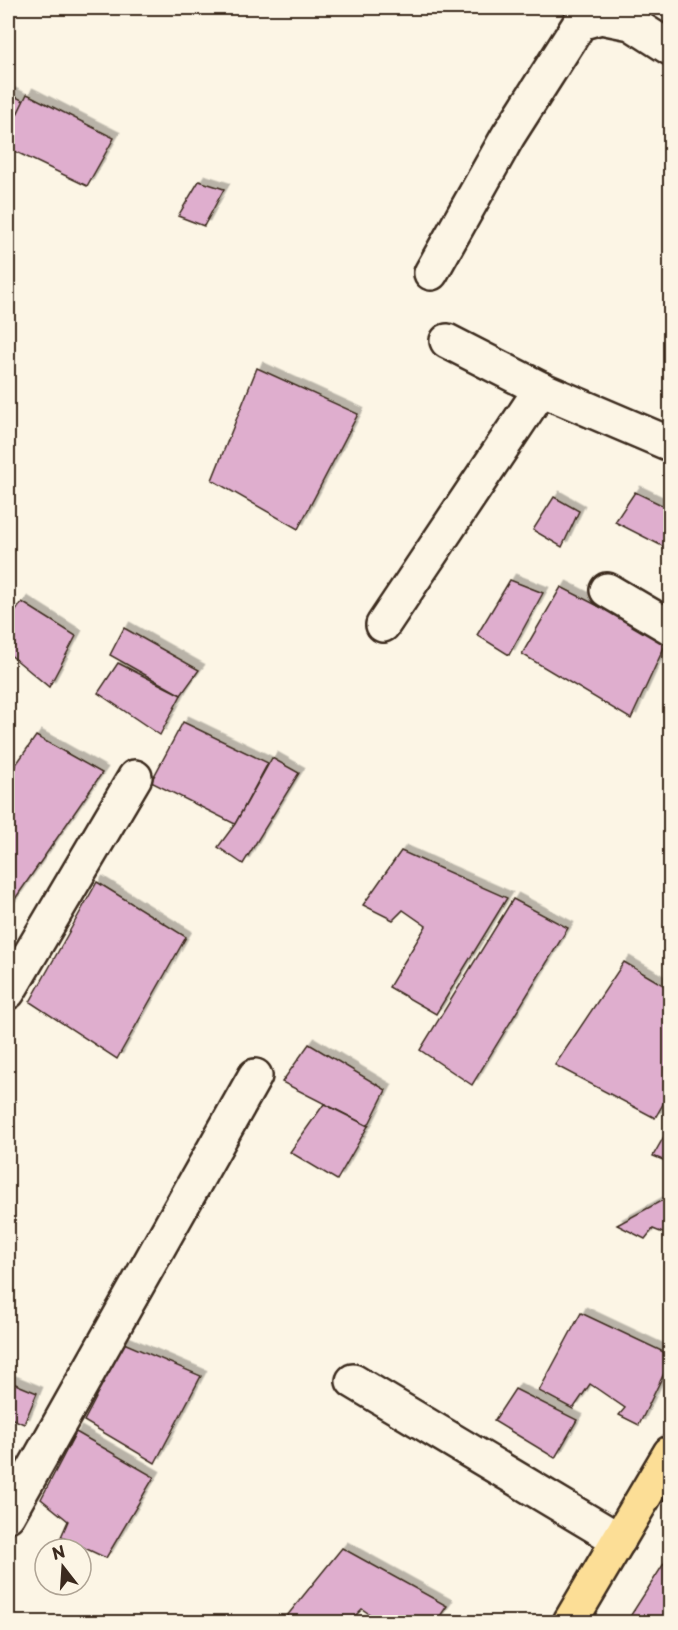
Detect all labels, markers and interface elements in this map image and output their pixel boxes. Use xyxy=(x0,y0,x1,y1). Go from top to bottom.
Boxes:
north arrow xyxy=(33,1537,93,1597)
text: N xyxy=(49,1538,68,1565)

